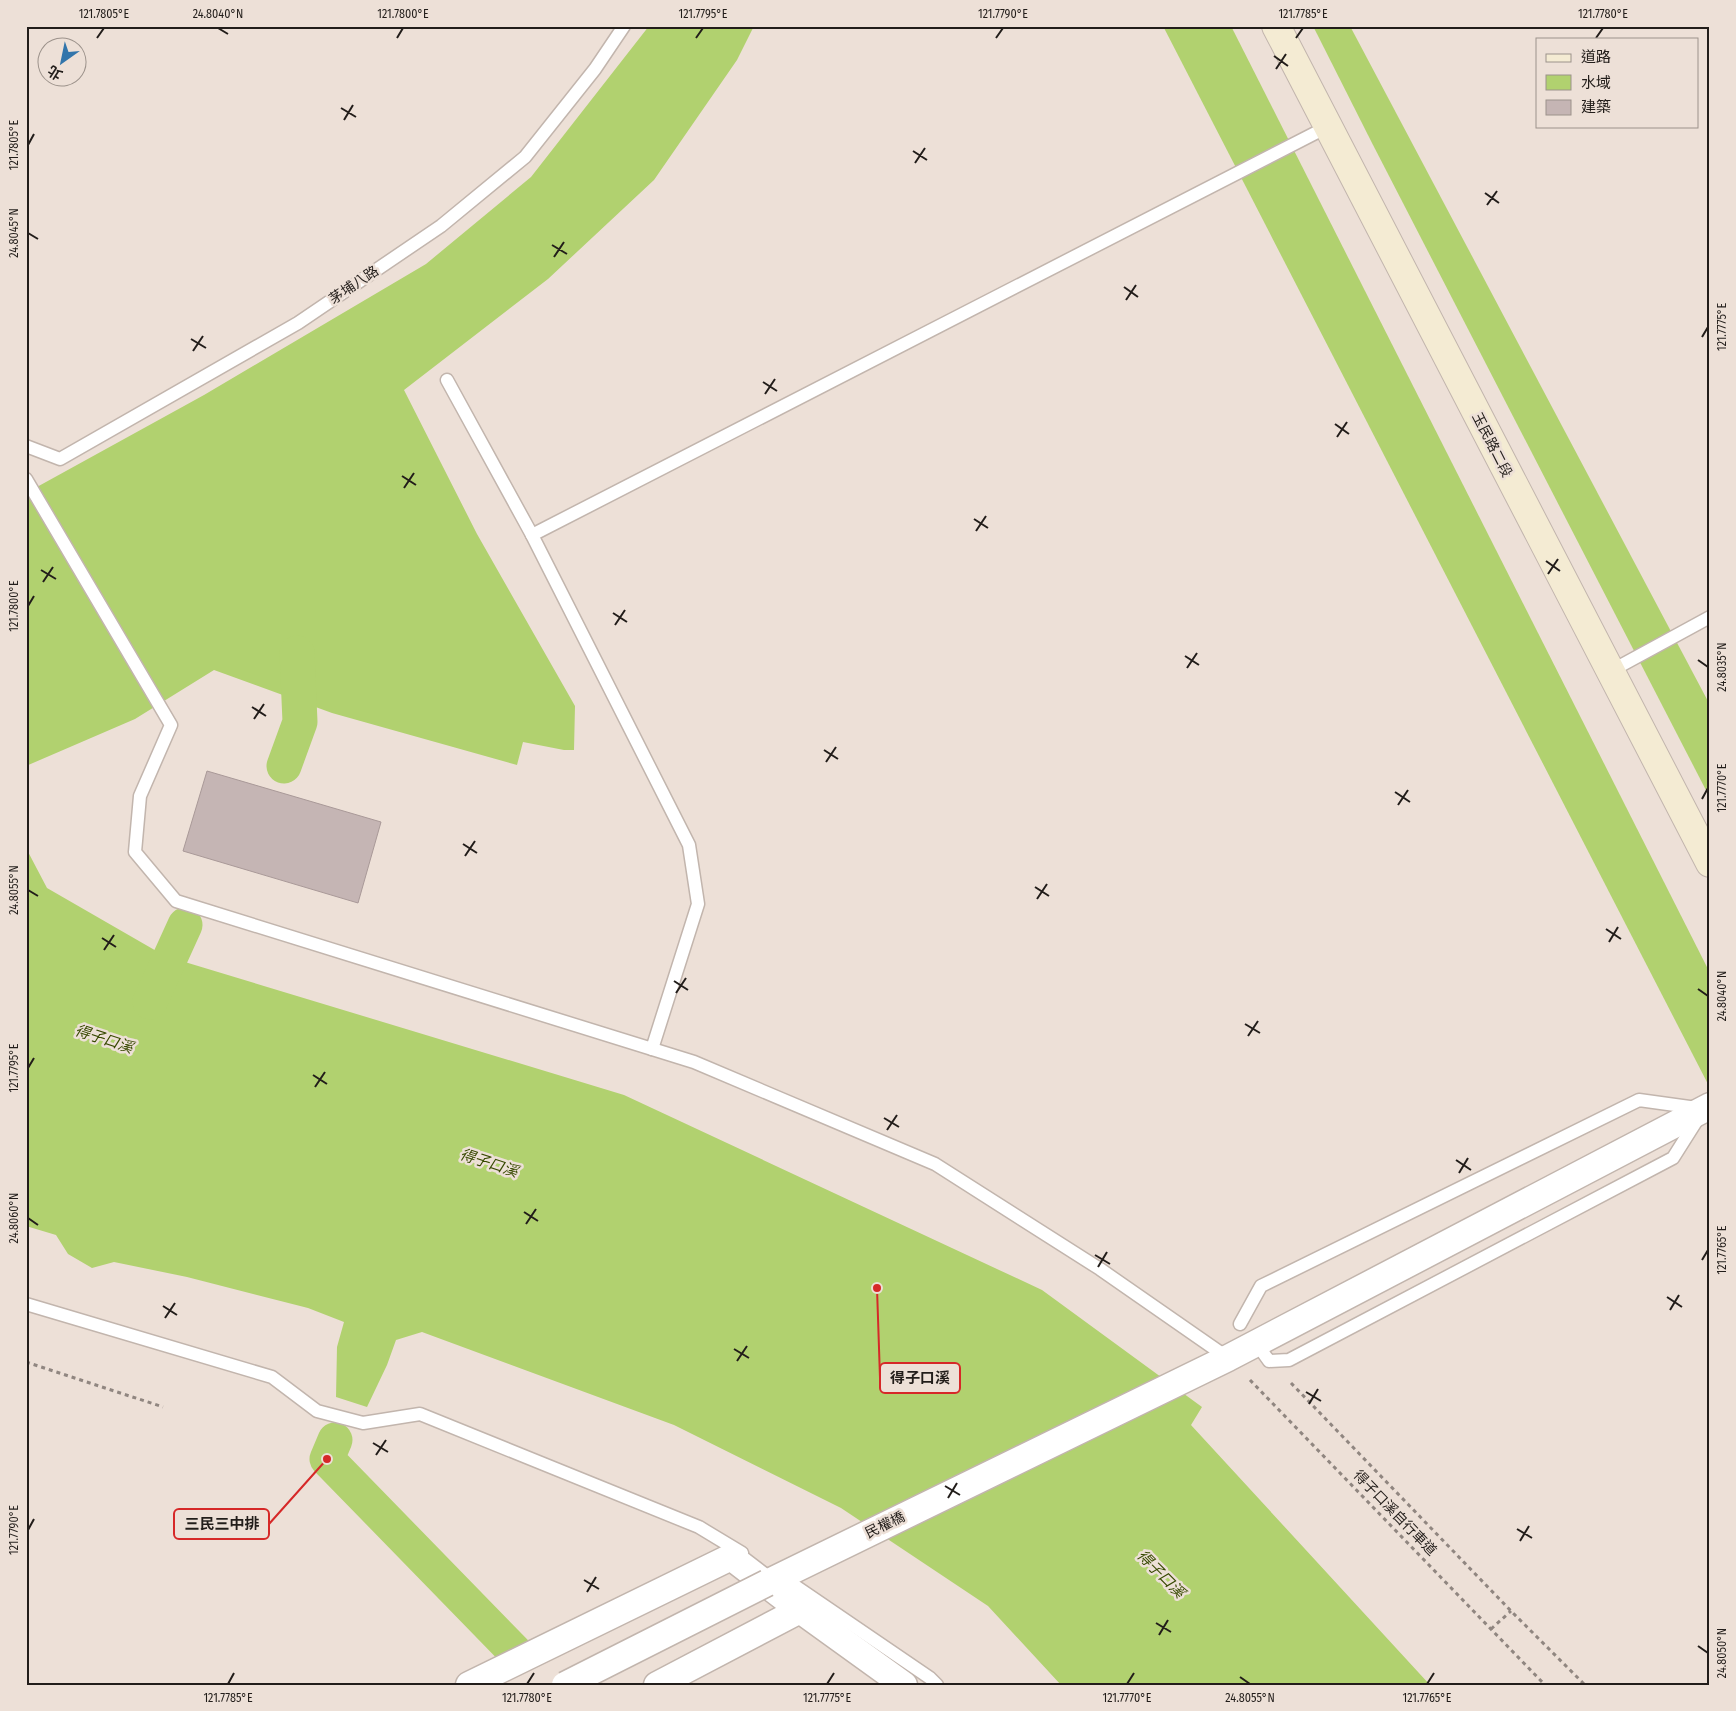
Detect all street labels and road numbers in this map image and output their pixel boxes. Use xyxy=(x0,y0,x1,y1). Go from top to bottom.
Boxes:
street label: 茅埔八路 xyxy=(326,262,382,308)
street label: 玉民路二段 xyxy=(1469,410,1515,480)
street label: 得子口溪自行車道 xyxy=(1350,1467,1440,1559)
street label: 民權橋 xyxy=(862,1508,908,1542)

